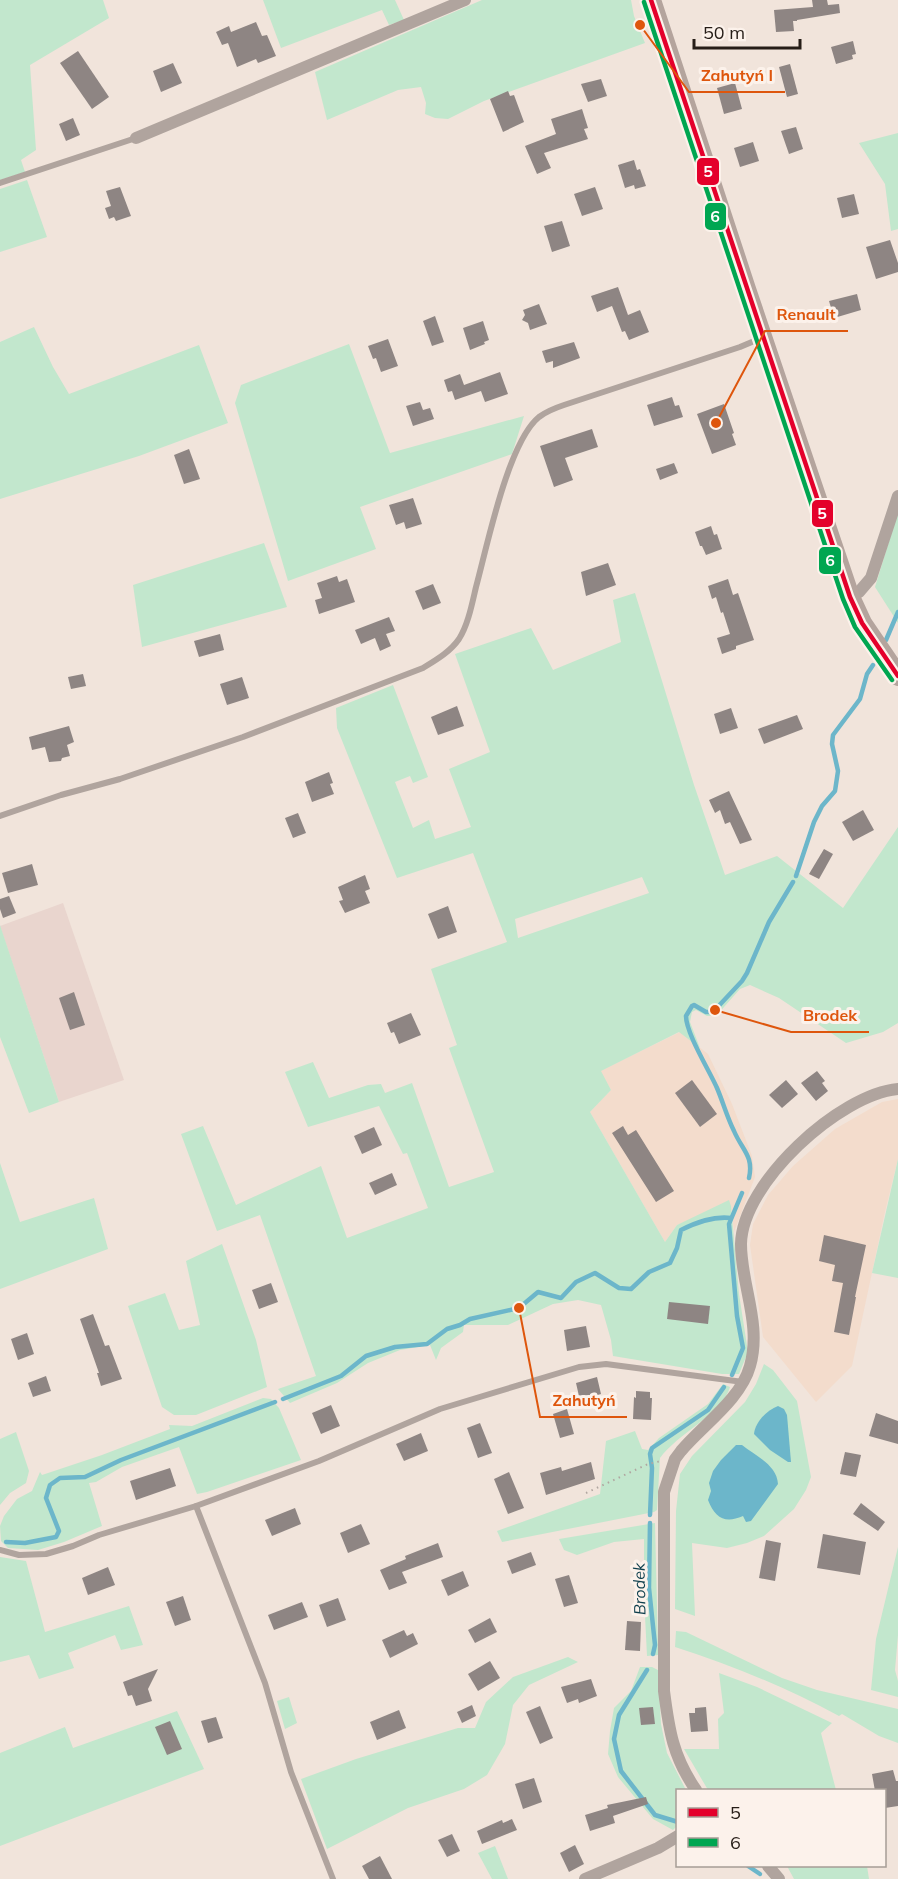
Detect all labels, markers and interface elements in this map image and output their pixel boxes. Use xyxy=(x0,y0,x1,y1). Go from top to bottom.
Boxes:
scale bar xyxy=(694,12,800,50)
text: 50 m xyxy=(703,21,745,44)
callout: Zahutyń I xyxy=(689,58,785,92)
text: Zahutyń I xyxy=(701,65,773,85)
line badge: 5 xyxy=(696,157,720,186)
text: 5 xyxy=(703,161,713,181)
line badge: 6 xyxy=(704,202,727,231)
text: 6 xyxy=(710,206,720,226)
callout: Renault xyxy=(765,297,848,331)
text: Renault xyxy=(776,304,836,324)
line badge: 5 xyxy=(811,499,834,528)
text: 5 xyxy=(817,503,827,523)
line badge: 6 xyxy=(818,546,842,575)
text: 6 xyxy=(825,550,835,570)
callout: Brodek xyxy=(791,998,869,1032)
text: Brodek xyxy=(803,1005,858,1025)
callout: Zahutyń xyxy=(540,1383,627,1417)
text: Zahutyń xyxy=(552,1390,616,1410)
water label: Brodek xyxy=(629,1562,649,1615)
legend xyxy=(676,1789,886,1867)
text: 5 xyxy=(730,1801,741,1824)
text: 6 xyxy=(730,1831,741,1854)

